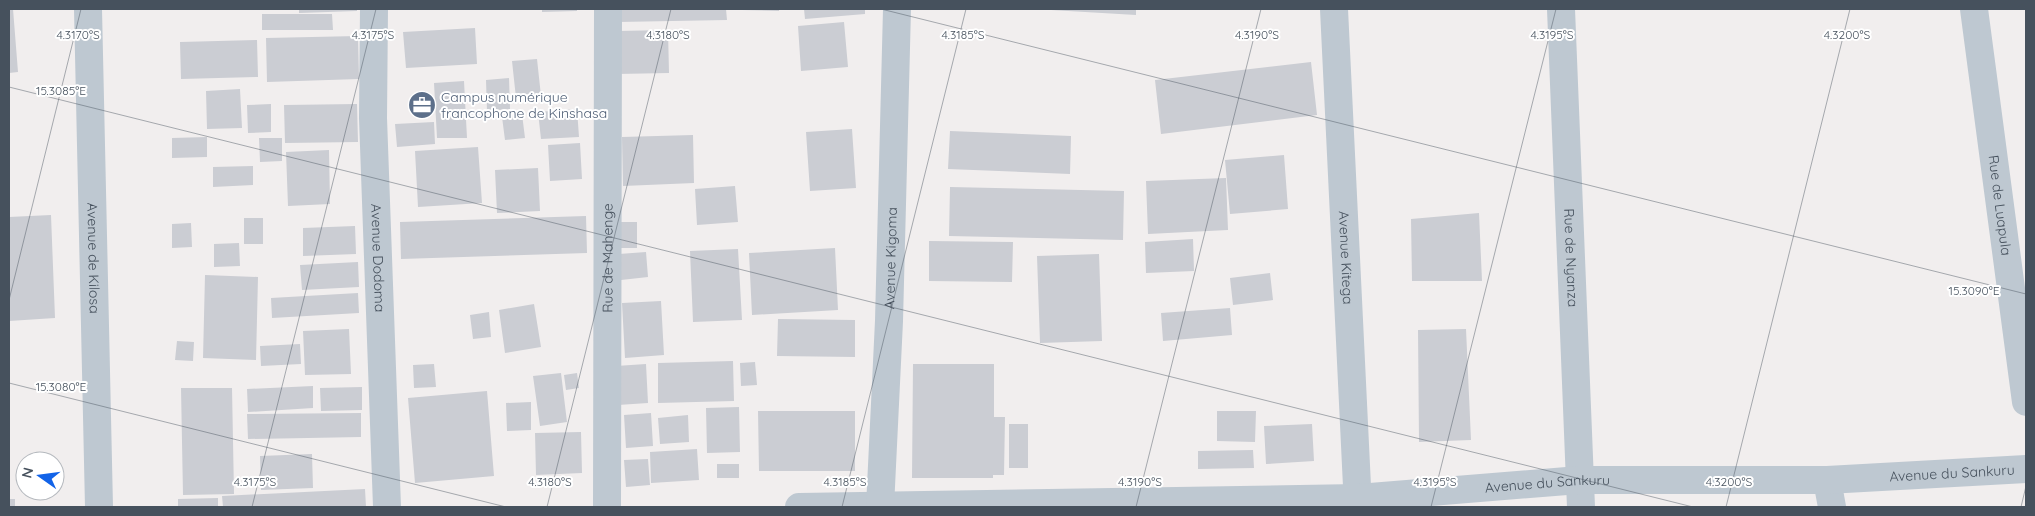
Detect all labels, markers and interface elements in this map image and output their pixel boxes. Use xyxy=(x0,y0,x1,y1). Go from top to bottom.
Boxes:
text: 4.3170°S xyxy=(56,27,100,42)
text: 4.3175°S xyxy=(352,27,395,42)
text: 4.3180°S xyxy=(646,27,690,42)
text: 4.3185°S xyxy=(942,27,985,42)
text: 4.3190°S xyxy=(1235,27,1279,42)
text: 4.3195°S xyxy=(1530,27,1574,42)
text: 4.3200°S xyxy=(1824,27,1870,42)
text: 15.3085°E xyxy=(36,83,86,98)
place label: Campus numérique francophone de Kinshasa xyxy=(441,88,607,122)
office icon: Campus numérique francophone de Kinshasa xyxy=(407,90,437,120)
street label: Rue de Luapula xyxy=(1984,154,2016,257)
street label: Avenue de Kilosa xyxy=(83,202,104,314)
street label: Avenue Dodoma xyxy=(367,203,389,313)
street label: Rue de Mahenge xyxy=(598,203,617,313)
street label: Avenue Kigoma xyxy=(880,207,901,310)
street label: Rue de Nyanza xyxy=(1560,208,1582,308)
street label: Avenue Kitega xyxy=(1335,210,1357,305)
text: 15.3090°E xyxy=(1949,283,2000,298)
text: 15.3080°E xyxy=(36,379,87,394)
north arrow xyxy=(15,451,65,501)
street label: Avenue du Sankuru xyxy=(1889,461,2015,486)
text: N xyxy=(17,466,37,480)
street label: Avenue du Sankuru xyxy=(1484,471,1610,497)
text: 4.3175°S xyxy=(234,474,277,489)
text: 4.3180°S xyxy=(528,474,572,489)
text: 4.3185°S xyxy=(824,474,867,489)
text: 4.3190°S xyxy=(1118,474,1162,489)
text: 4.3195°S xyxy=(1413,474,1457,489)
text: 4.3200°S xyxy=(1706,474,1752,489)

